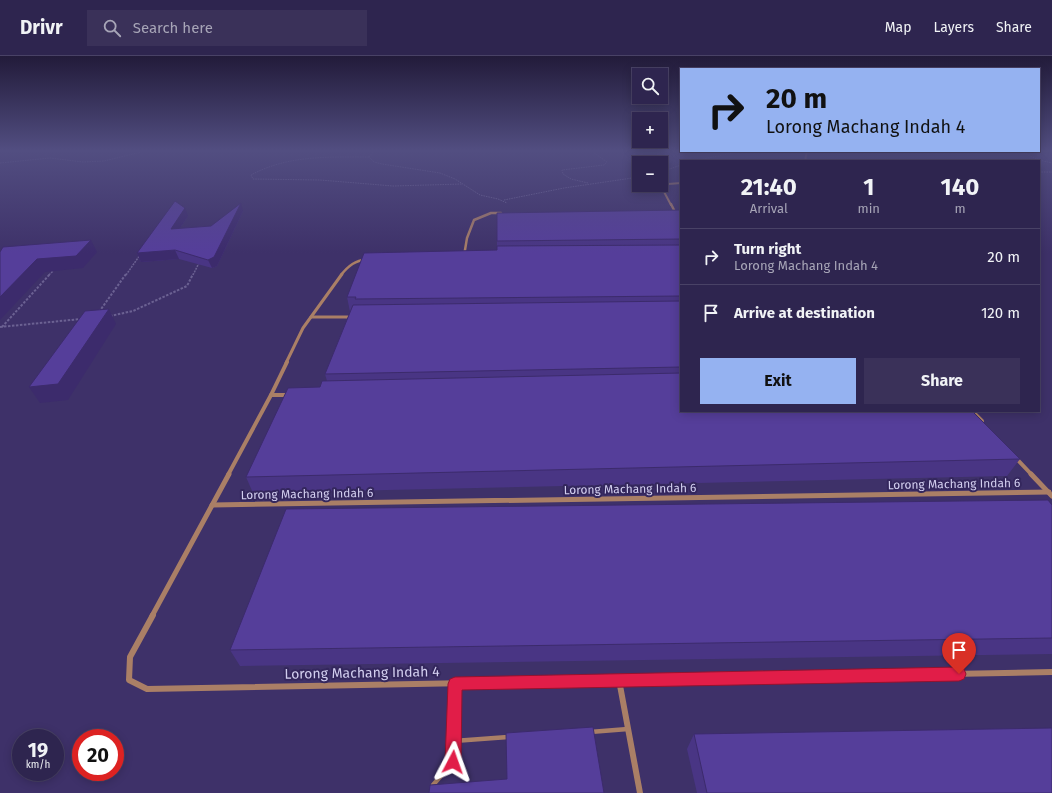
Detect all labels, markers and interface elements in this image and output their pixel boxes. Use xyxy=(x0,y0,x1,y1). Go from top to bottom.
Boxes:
search box xyxy=(87,10,367,46)
text: Drivr xyxy=(20,16,63,39)
icon: search xyxy=(101,17,123,39)
text: Search here xyxy=(133,19,213,37)
text: Map xyxy=(885,19,911,36)
text: Layers xyxy=(933,19,974,36)
text: Share xyxy=(996,19,1032,36)
map controls xyxy=(632,68,668,192)
button: search xyxy=(632,68,668,104)
text: 20 m xyxy=(766,82,827,115)
icon: right xyxy=(700,84,752,136)
button: + xyxy=(632,112,668,148)
text: Lorong Machang Indah 4 xyxy=(766,116,965,138)
button: − xyxy=(632,156,668,192)
text: 21:40 xyxy=(741,173,797,201)
text: 1 xyxy=(863,173,874,201)
text: 140 xyxy=(941,173,979,201)
text: Arrival xyxy=(750,201,788,216)
text: min xyxy=(858,201,880,216)
text: m xyxy=(954,201,966,216)
text: Turn right xyxy=(734,240,801,258)
icon: right xyxy=(700,246,722,268)
text: 20 m xyxy=(987,248,1020,266)
text: Lorong Machang Indah 4 xyxy=(734,258,878,273)
icon: arrive xyxy=(700,302,722,324)
text: Arrive at destination xyxy=(734,304,875,322)
text: 120 m xyxy=(981,304,1020,322)
button: Exit xyxy=(700,358,856,404)
button: Share xyxy=(864,358,1020,404)
street label: Lorong Machang Indah 6 xyxy=(887,476,1021,492)
street label: Lorong Machang Indah 6 xyxy=(563,481,697,497)
street label: Lorong Machang Indah 6 xyxy=(240,486,374,502)
pin xyxy=(942,633,976,674)
icon: arrive xyxy=(948,639,970,661)
street label: Lorong Machang Indah 4 xyxy=(284,663,440,683)
speed limit sign: 20 xyxy=(72,729,124,781)
text: 19 xyxy=(28,738,48,762)
position arrow xyxy=(432,741,474,783)
text: km/h xyxy=(26,759,50,771)

